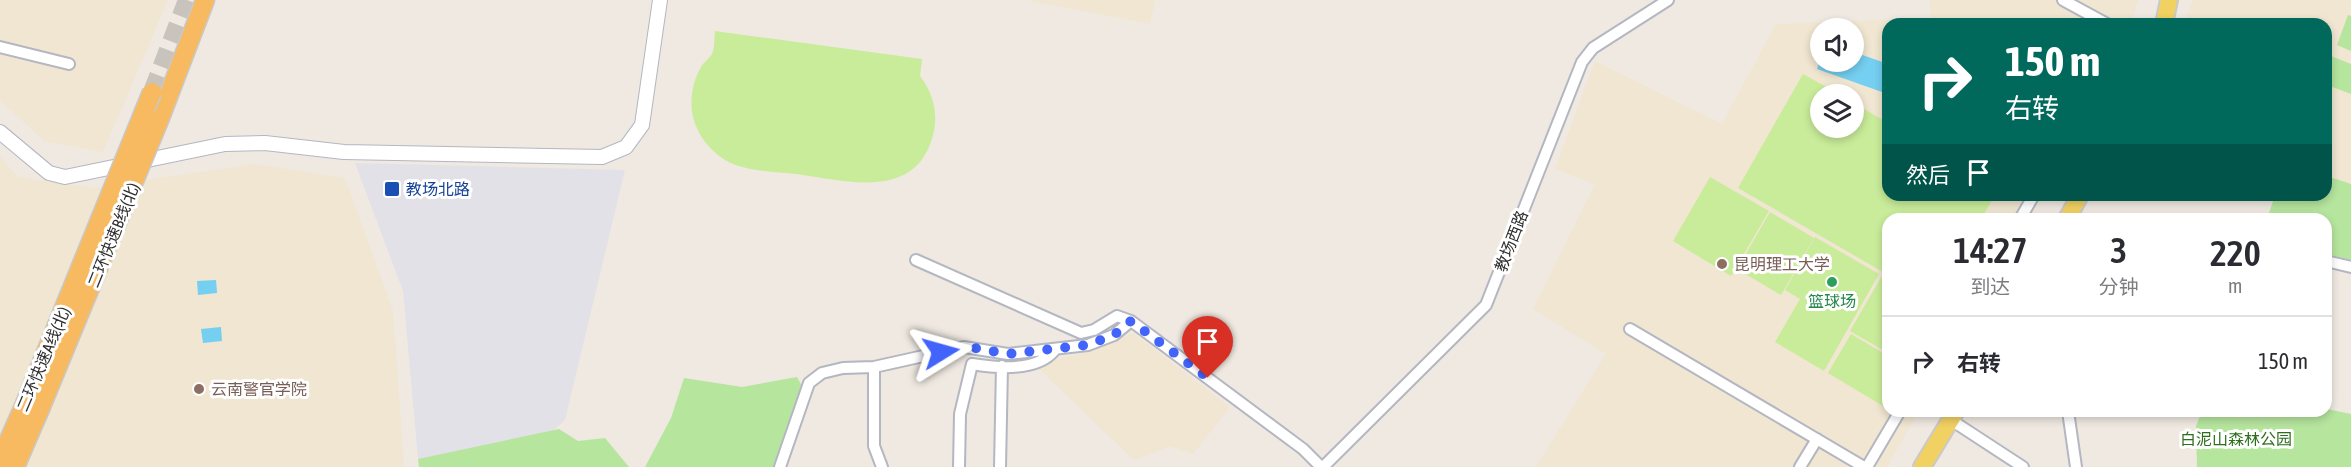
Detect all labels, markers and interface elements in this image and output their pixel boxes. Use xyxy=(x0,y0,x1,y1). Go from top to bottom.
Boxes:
map controls xyxy=(1810,18,1864,138)
button: sound xyxy=(1810,18,1864,72)
text: 150 m xyxy=(2005,37,2100,85)
icon: right xyxy=(1906,42,1984,120)
button: layers xyxy=(1810,84,1864,138)
text: 右转 xyxy=(2005,93,2059,124)
icon: arrive xyxy=(1962,156,1995,189)
text: 然后 xyxy=(1906,162,1950,188)
street label: 二环快速B线(北) xyxy=(84,180,143,290)
marker: 教场北路 xyxy=(383,180,401,198)
place label: 教场北路 xyxy=(406,180,470,198)
street label: 教场西路 xyxy=(1491,208,1531,274)
text: 14:27 xyxy=(1953,229,2027,271)
text: 3 xyxy=(2110,229,2127,271)
text: 220 xyxy=(2210,232,2261,274)
place label: 昆明理工大学 xyxy=(1734,255,1830,273)
marker: 昆明理工大学 xyxy=(1715,257,1729,271)
text: m xyxy=(2228,274,2243,297)
marker: 篮球场 xyxy=(1825,275,1839,289)
text: 到达 xyxy=(1970,275,2010,298)
text: 分钟 xyxy=(2099,275,2139,298)
place label: 篮球场 xyxy=(1808,292,1856,310)
street label: 二环快速A线(北) xyxy=(13,304,74,414)
pin xyxy=(1182,316,1233,378)
position arrow xyxy=(909,320,973,384)
icon: arrive xyxy=(1191,325,1224,358)
icon: right xyxy=(1906,345,1939,378)
text: 150 m xyxy=(2258,348,2308,374)
text: 右转 xyxy=(1957,350,2001,376)
place label: 云南警官学院 xyxy=(211,380,307,398)
marker: 云南警官学院 xyxy=(192,382,206,396)
park label: 白泥山森林公园 xyxy=(2180,430,2292,448)

